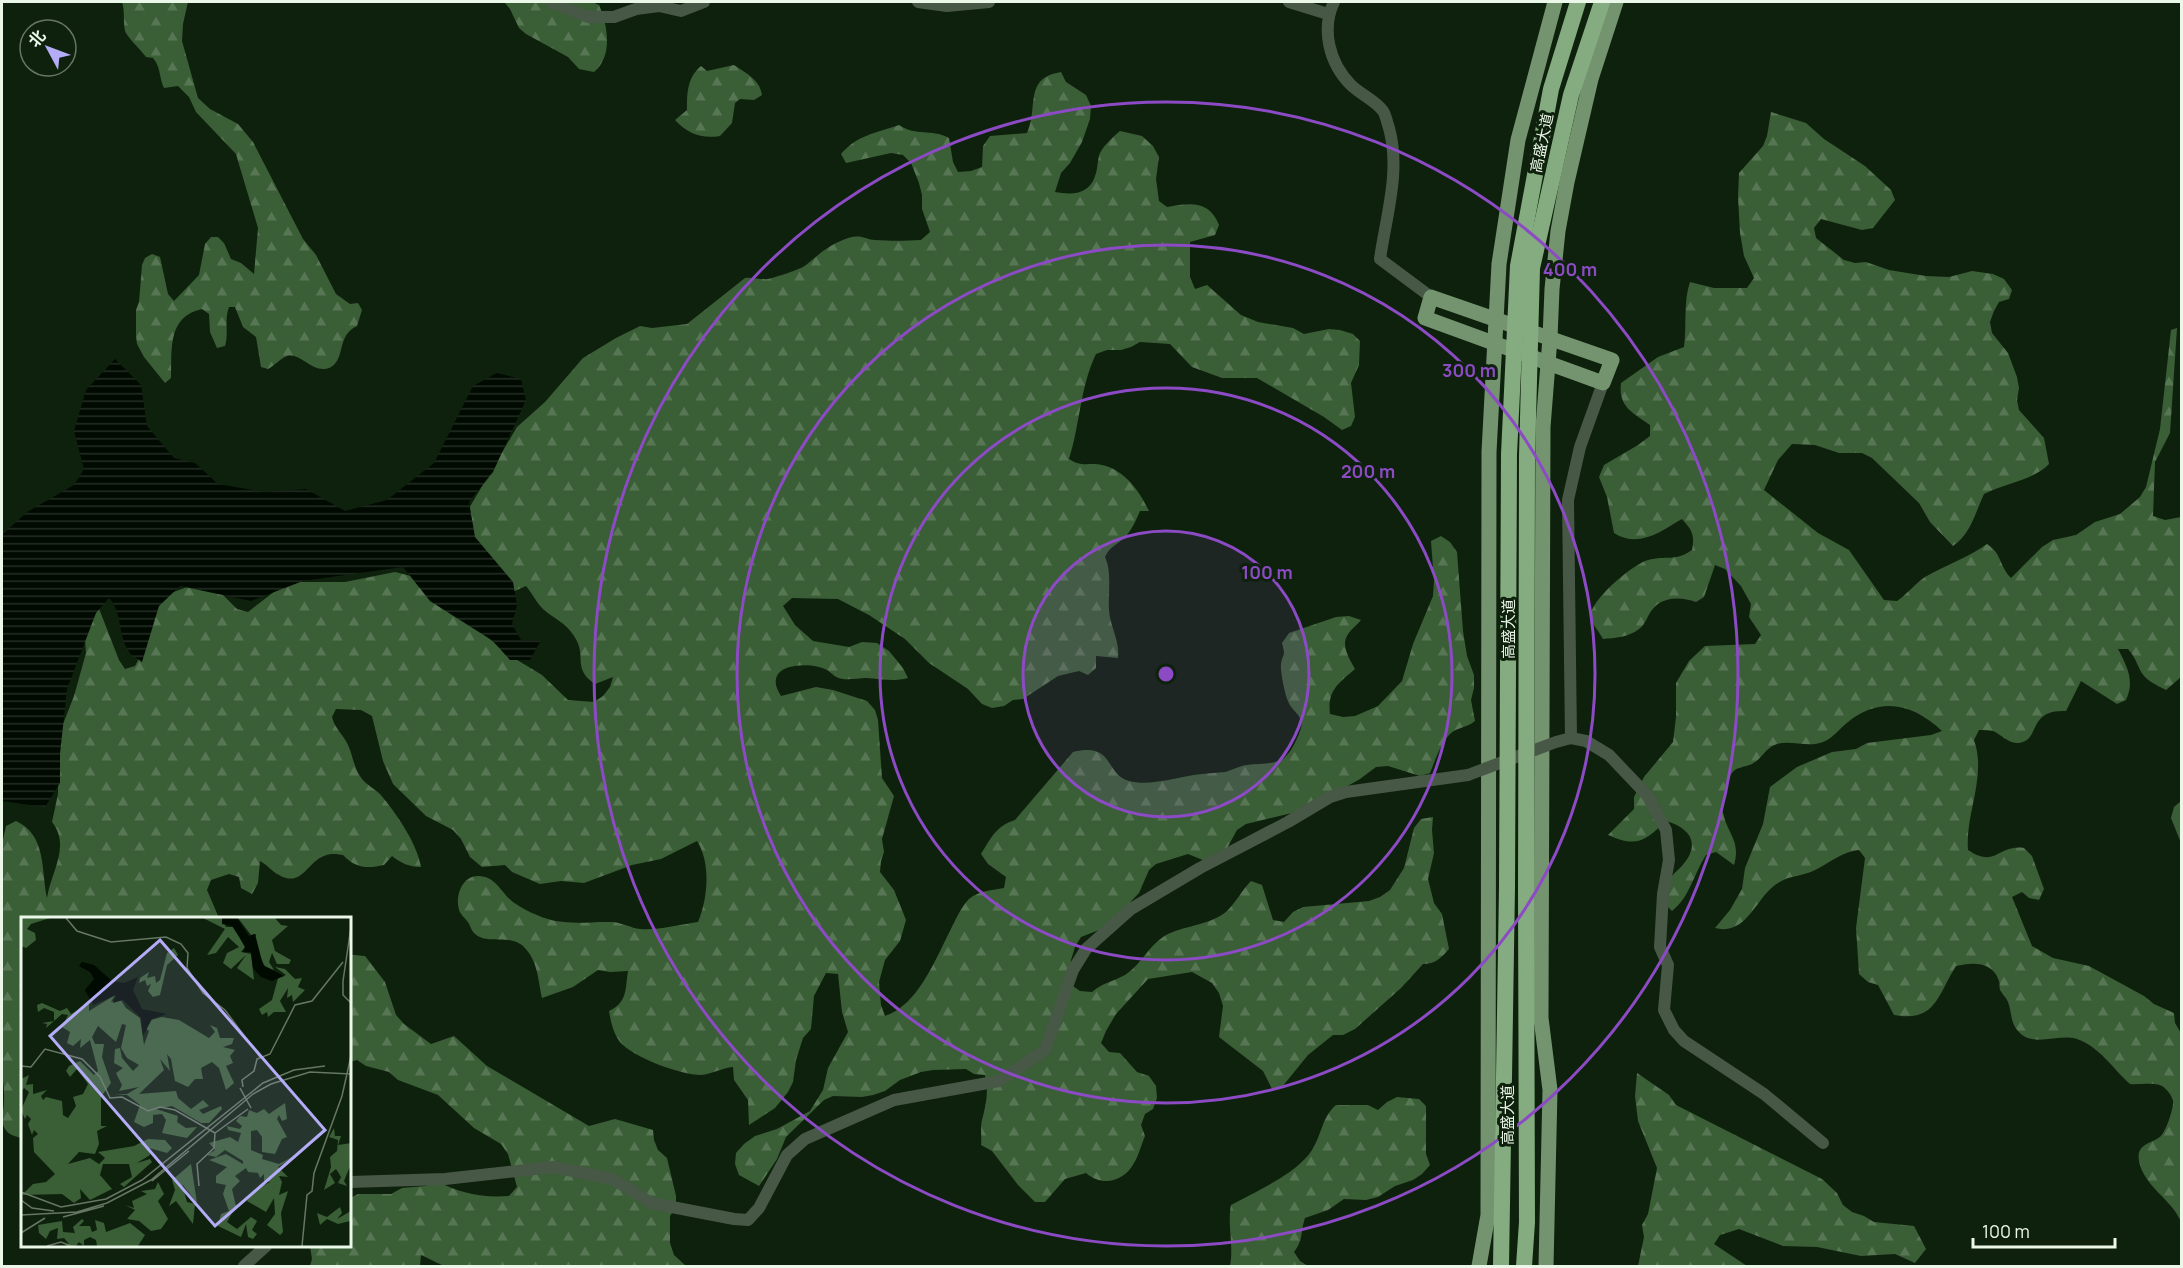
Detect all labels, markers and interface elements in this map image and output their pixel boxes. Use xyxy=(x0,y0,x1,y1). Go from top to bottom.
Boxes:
north arrow xyxy=(18,18,78,78)
text: 北 xyxy=(23,25,50,51)
street label: 高盛大道 xyxy=(1525,111,1558,174)
text: 400 m xyxy=(1543,257,1597,281)
text: 300 m xyxy=(1442,358,1496,382)
text: 200 m xyxy=(1341,459,1395,483)
text: 100 m xyxy=(1241,560,1293,584)
street label: 高盛大道 xyxy=(1498,599,1519,659)
centre of rings xyxy=(1156,664,1176,684)
inset map xyxy=(21,917,351,1247)
street label: 高盛大道 xyxy=(1497,1085,1518,1145)
scale bar xyxy=(1973,1211,2116,1249)
text: 100 m xyxy=(1982,1219,2030,1243)

